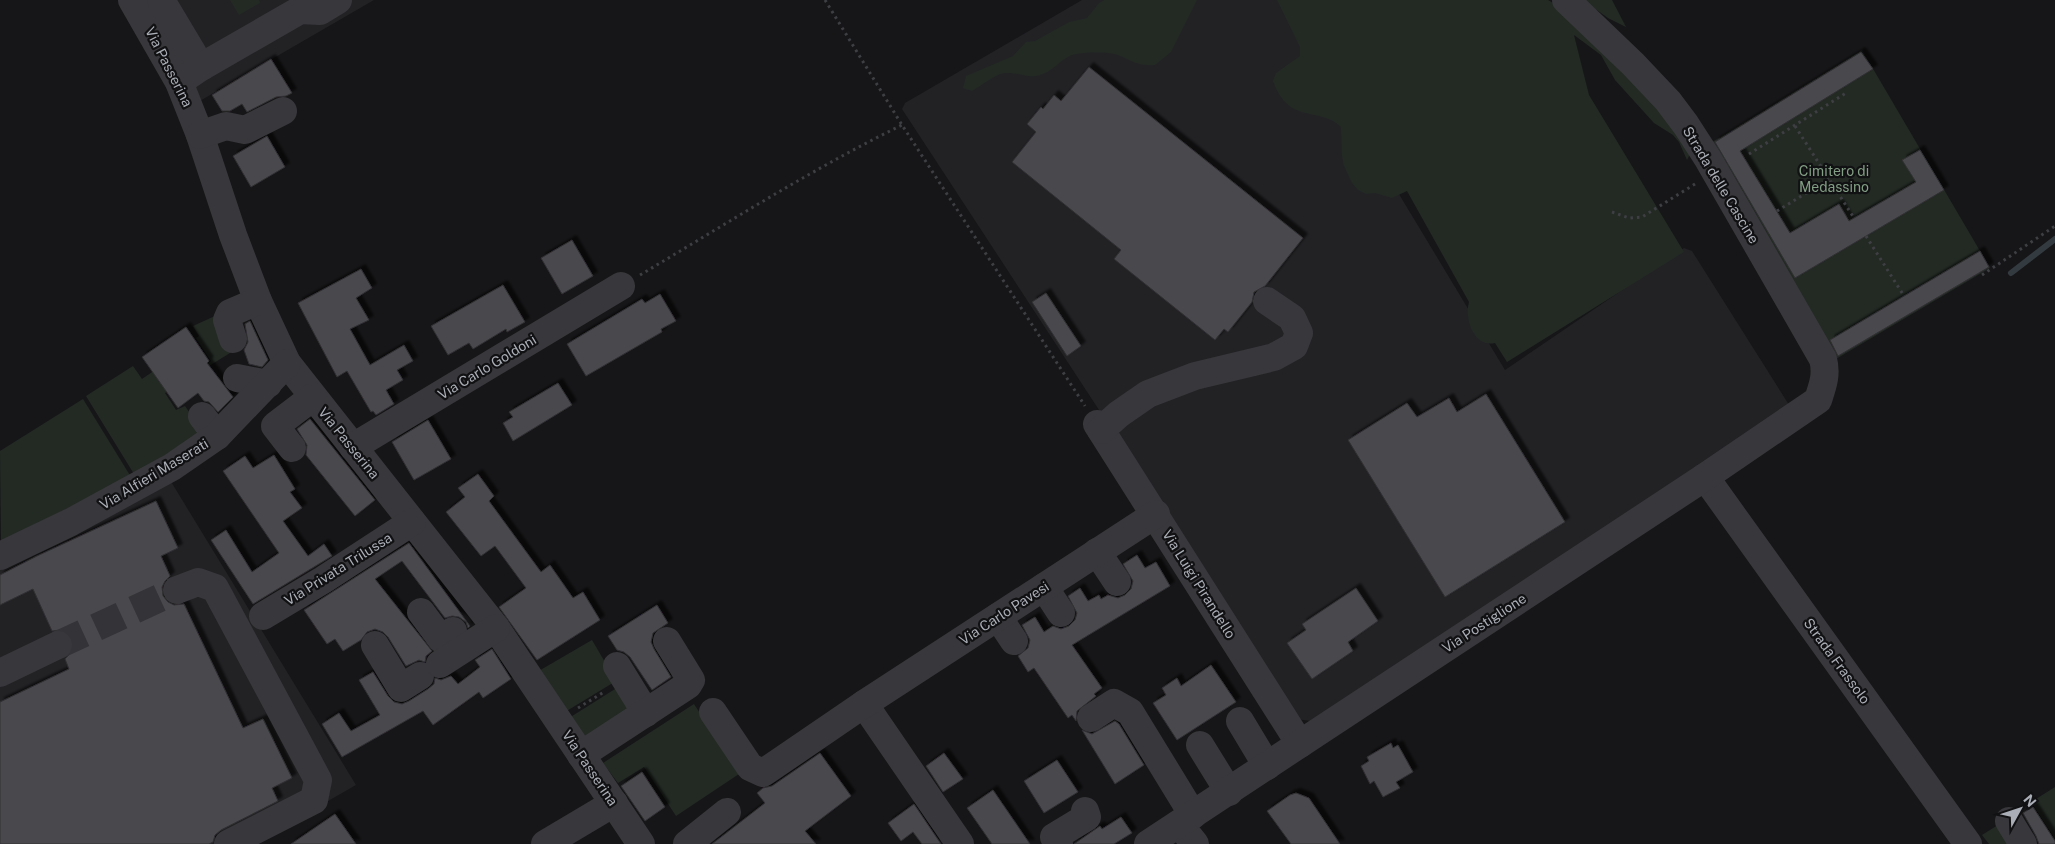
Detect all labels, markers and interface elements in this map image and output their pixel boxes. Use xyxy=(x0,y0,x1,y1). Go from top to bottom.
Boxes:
street label: Via Passerina xyxy=(142,24,196,110)
street label: Strada delle Cascine xyxy=(1680,124,1762,246)
park label: Cimitero di Medassino xyxy=(1799,163,1869,195)
street label: Via Carlo Goldoni xyxy=(435,331,539,403)
street label: Via Passerina xyxy=(315,404,383,482)
street label: Via Alfieri Maserati xyxy=(97,435,211,513)
street label: Via Luigi Pirandello xyxy=(1159,527,1239,641)
street label: Via Privata Trilussa xyxy=(281,529,395,609)
street label: Via Carlo Pavesi xyxy=(956,578,1052,648)
street label: Via Postiglione xyxy=(1439,590,1529,656)
street label: Strada Frassolo xyxy=(1801,615,1874,707)
street label: Via Passerina xyxy=(559,727,621,809)
north arrow xyxy=(1995,784,2045,834)
text: N xyxy=(2020,791,2040,810)

